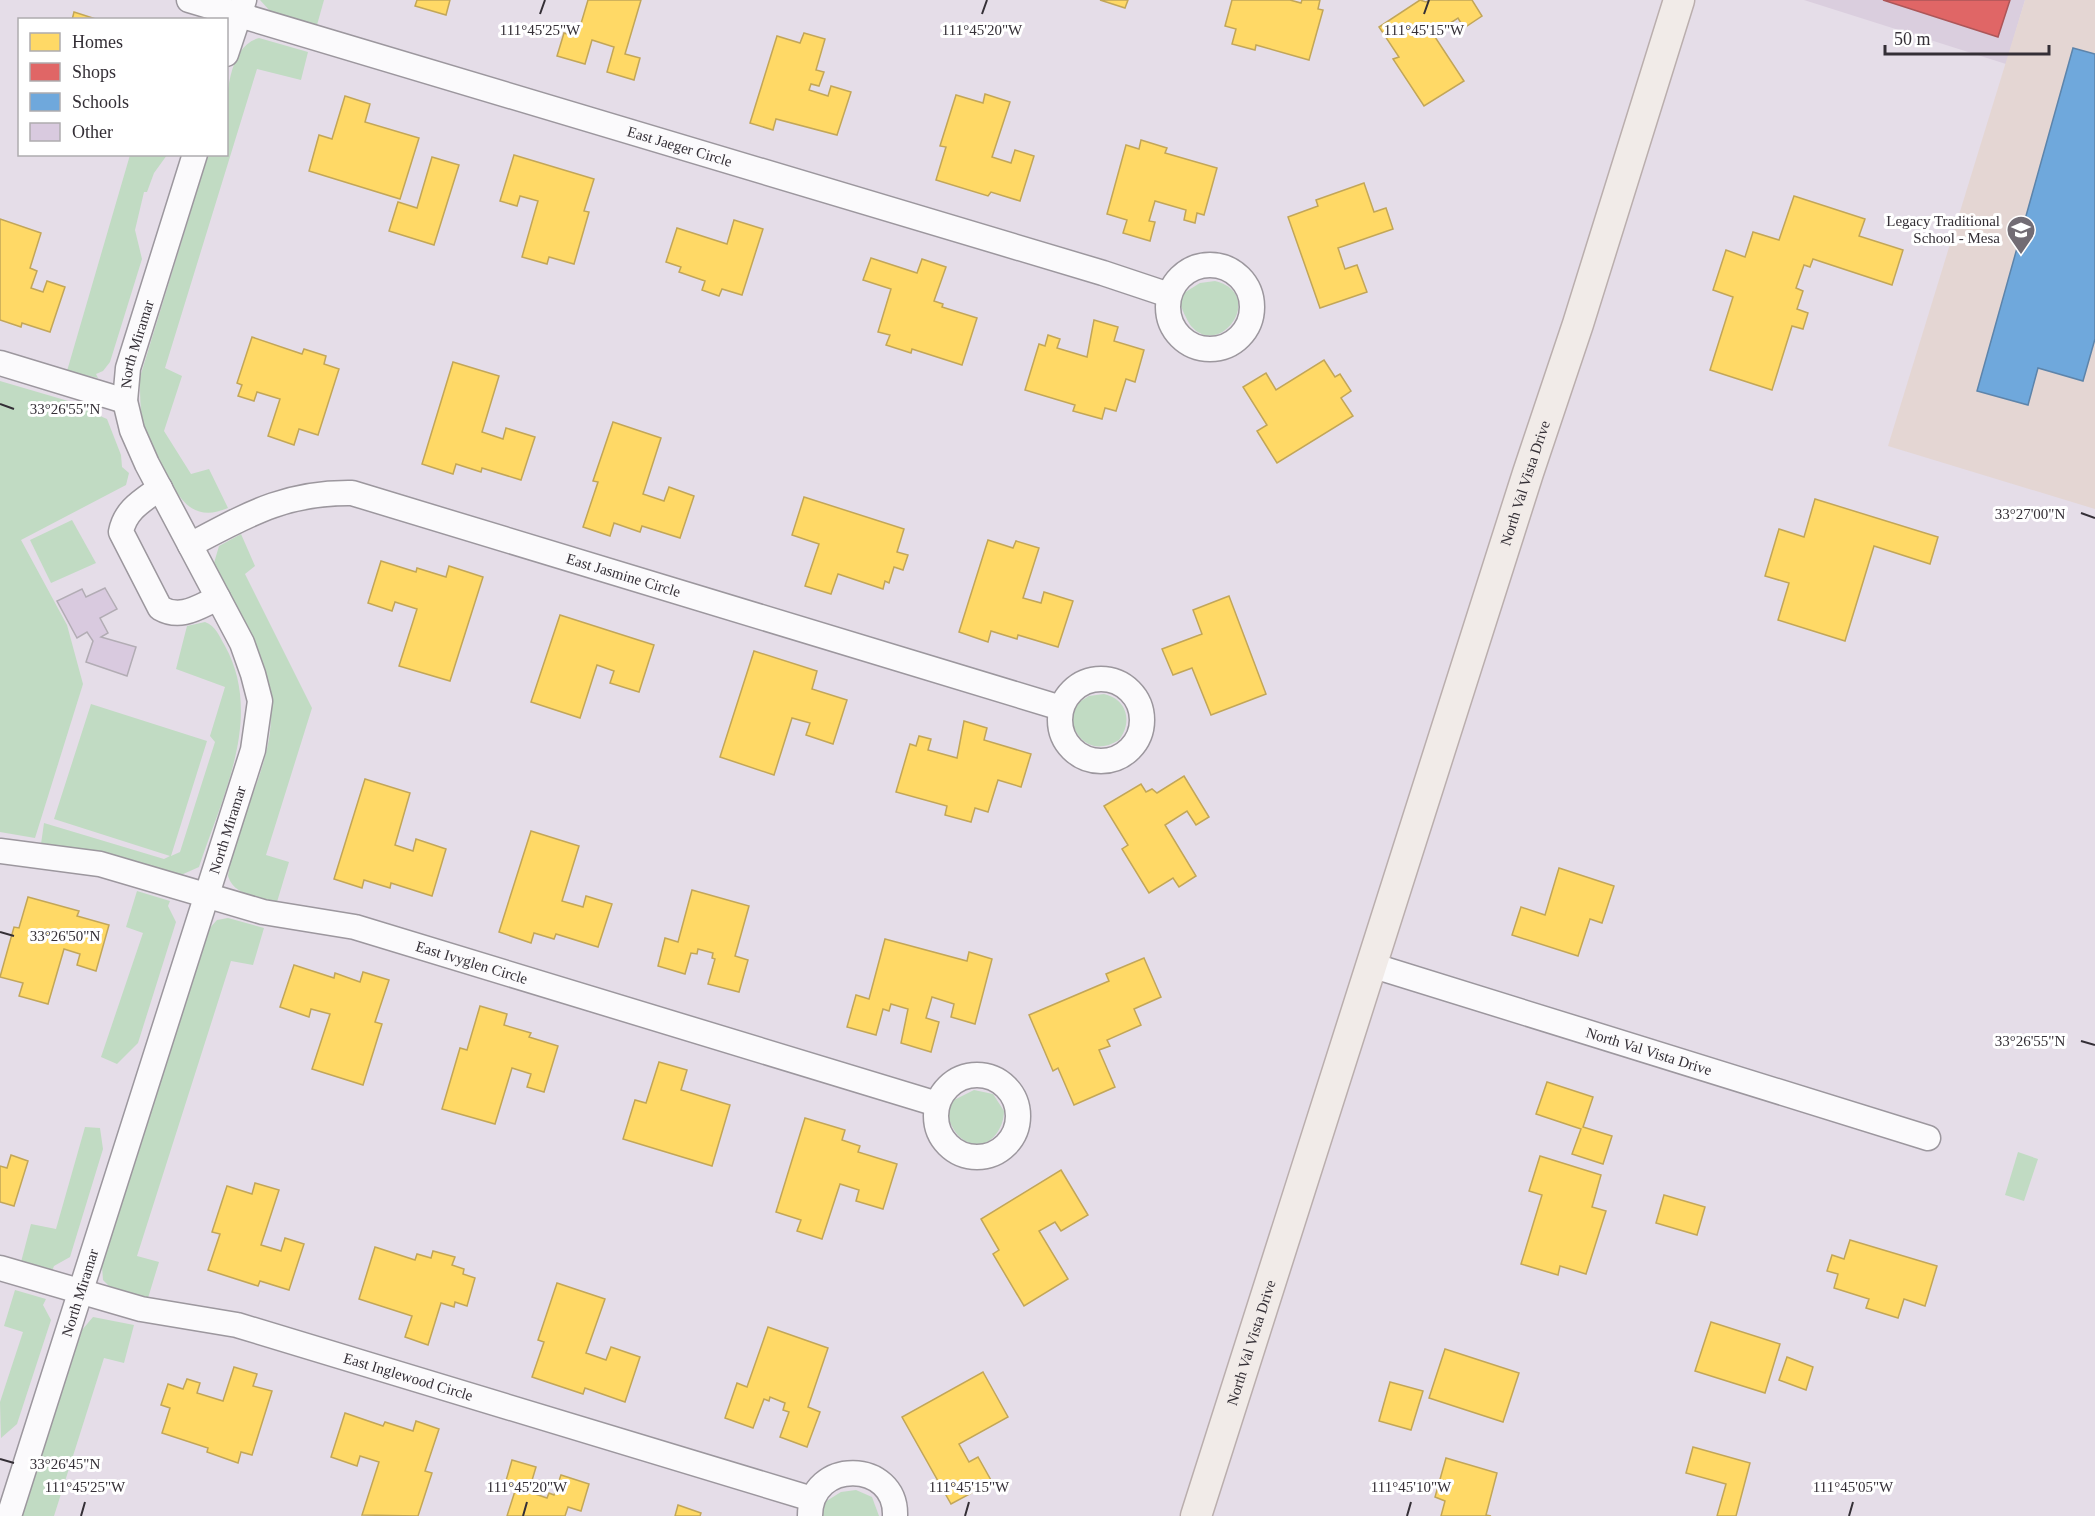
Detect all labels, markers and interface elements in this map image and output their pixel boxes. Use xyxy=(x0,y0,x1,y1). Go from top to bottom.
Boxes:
legend xyxy=(18,18,228,156)
scale bar xyxy=(1885,18,2048,56)
text: 111°45'25"W xyxy=(500,22,581,38)
text: 111°45'20"W xyxy=(942,22,1023,38)
text: 111°45'15"W xyxy=(1384,22,1465,38)
text: 50 m xyxy=(1894,29,1931,49)
text: Homes xyxy=(72,32,123,52)
text: Shops xyxy=(72,62,116,82)
text: Schools xyxy=(72,92,129,112)
text: Other xyxy=(72,122,113,142)
street label: East Jaeger Circle xyxy=(625,123,734,170)
place label: Legacy Traditional School - Mesa xyxy=(1886,213,2000,246)
school or university icon: Legacy Traditional School - Mesa xyxy=(2005,214,2037,256)
street label: North Miramar xyxy=(118,298,157,389)
text: 33°26'55"N xyxy=(30,401,100,417)
street label: North Val Vista Drive xyxy=(1497,418,1553,548)
text: 33°27'00"N xyxy=(1995,506,2065,522)
street label: East Jasmine Circle xyxy=(564,550,683,600)
street label: North Miramar xyxy=(206,784,249,876)
text: 33°26'50"N xyxy=(30,928,100,944)
street label: East Ivyglen Circle xyxy=(414,938,530,987)
street label: North Val Vista Drive xyxy=(1584,1024,1714,1078)
text: 33°26'55"N xyxy=(1995,1033,2065,1049)
street label: North Miramar xyxy=(59,1247,101,1339)
street label: North Val Vista Drive xyxy=(1224,1278,1279,1407)
street label: East Inglewood Circle xyxy=(342,1350,475,1404)
text: 33°26'45"N xyxy=(30,1456,100,1472)
text: 111°45'25"W xyxy=(45,1479,126,1495)
text: 111°45'20"W xyxy=(487,1479,568,1495)
text: 111°45'15"W xyxy=(929,1479,1010,1495)
text: 111°45'10"W xyxy=(1371,1479,1452,1495)
text: 111°45'05"W xyxy=(1813,1479,1894,1495)

